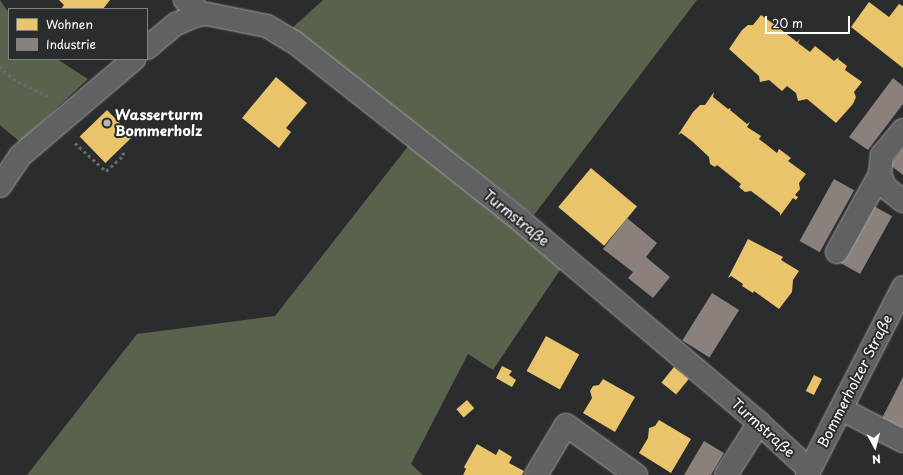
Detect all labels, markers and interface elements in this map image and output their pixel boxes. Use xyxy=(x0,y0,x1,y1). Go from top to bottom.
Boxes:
legend xyxy=(8,8,148,60)
scale bar xyxy=(767,8,852,34)
text: 20 m xyxy=(772,14,803,32)
text: Wohnen xyxy=(46,15,93,33)
text: Industrie xyxy=(46,35,96,53)
place label: Wasserturm Bommerholz xyxy=(115,107,203,140)
marker: Wasserturm Bommerholz xyxy=(102,118,112,128)
street label: Turmstraße xyxy=(480,186,552,250)
street label: Bommerholzer Straße xyxy=(814,312,896,450)
street label: Turmstraße xyxy=(728,395,798,461)
north arrow xyxy=(855,427,895,467)
text: N xyxy=(871,450,882,468)

